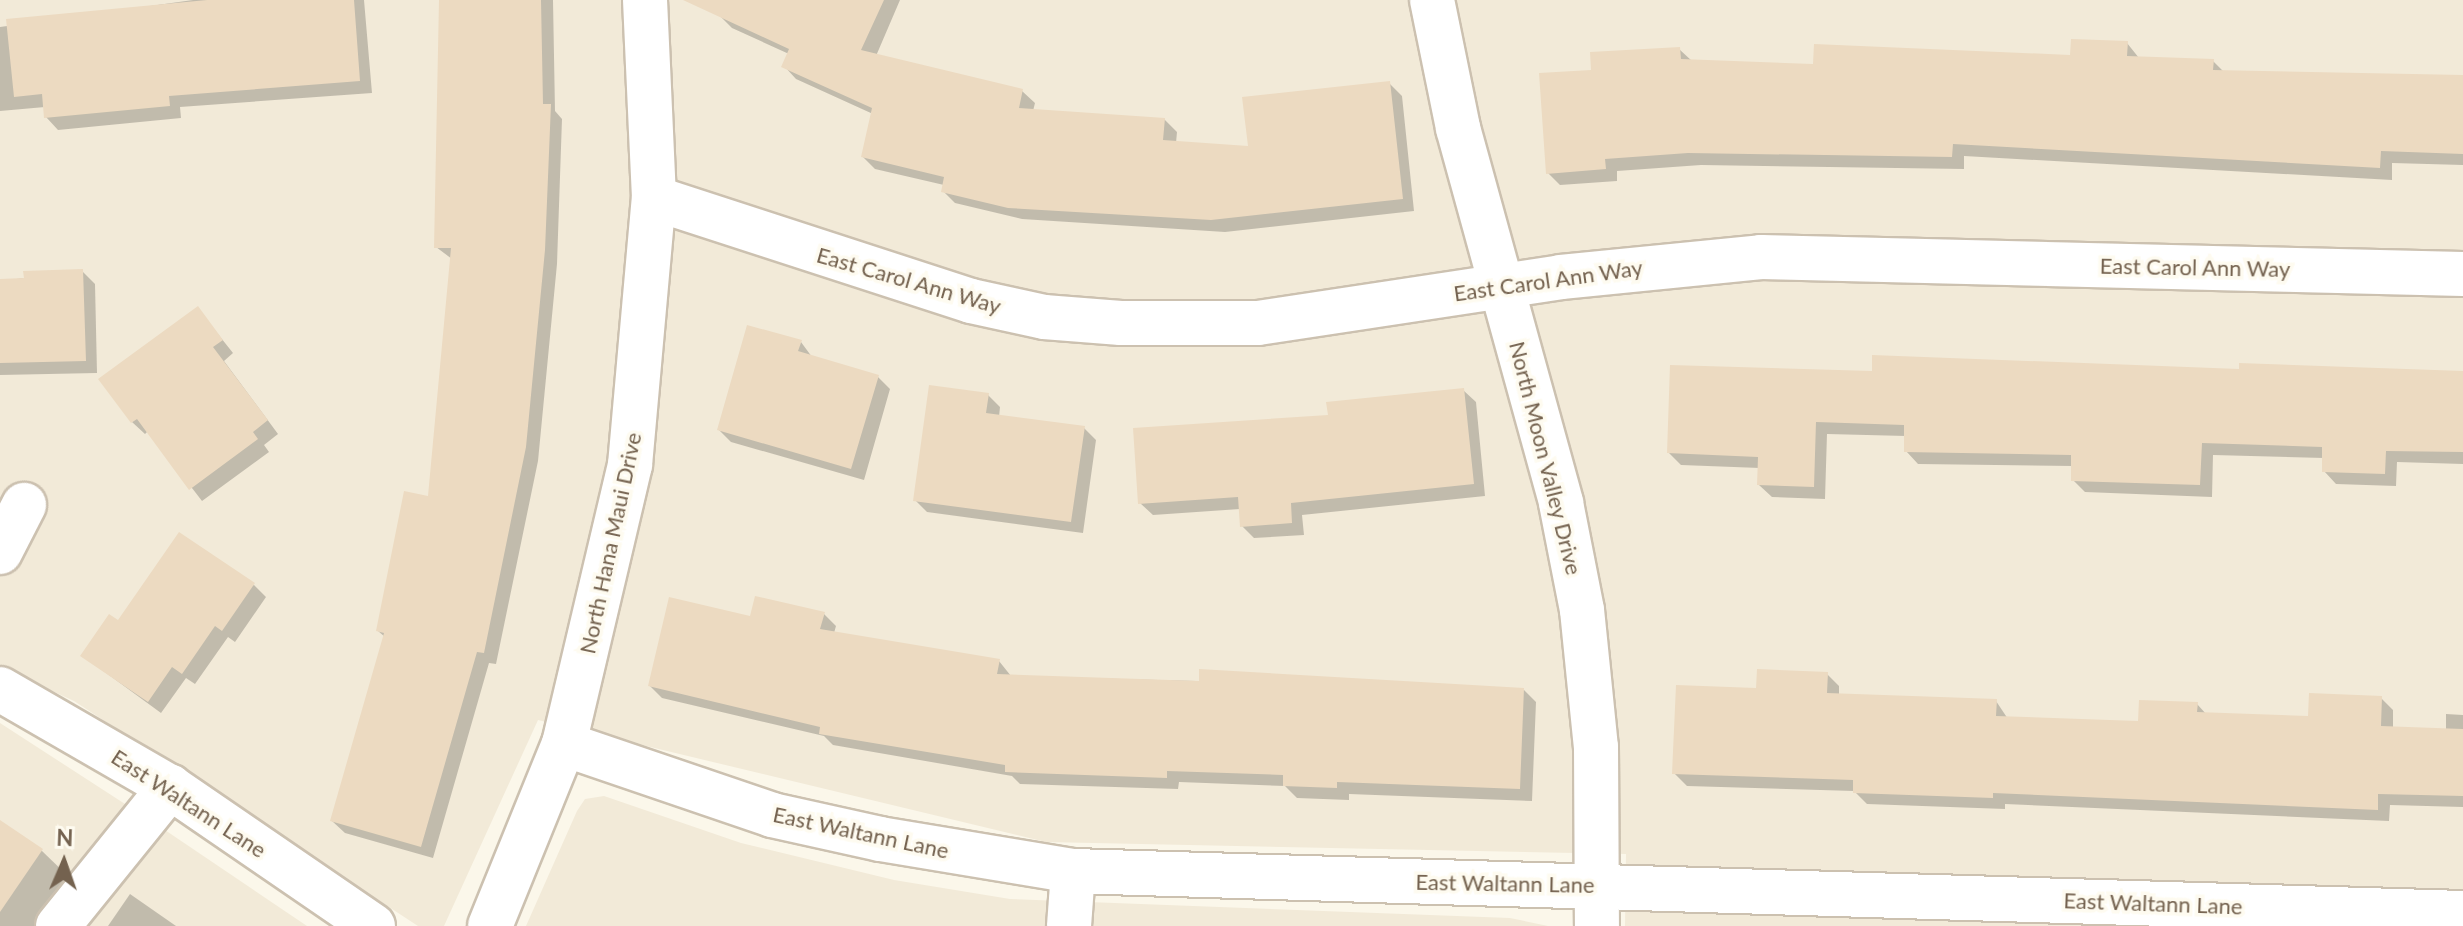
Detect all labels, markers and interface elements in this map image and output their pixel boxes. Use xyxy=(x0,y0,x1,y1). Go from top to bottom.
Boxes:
street label: East Carol Ann Way xyxy=(813,241,1005,319)
street label: East Carol Ann Way xyxy=(2099,252,2291,282)
street label: East Carol Ann Way xyxy=(1451,254,1645,306)
street label: North Moon Valley Drive xyxy=(1504,338,1588,578)
street label: North Hana Maui Drive xyxy=(574,430,646,656)
street label: East Waltann Lane xyxy=(107,743,271,863)
street label: East Waltann Lane xyxy=(771,800,951,864)
north arrow xyxy=(24,822,104,902)
text: N xyxy=(56,824,74,851)
street label: East Waltann Lane xyxy=(1415,868,1595,898)
street label: East Waltann Lane xyxy=(2063,887,2243,919)

